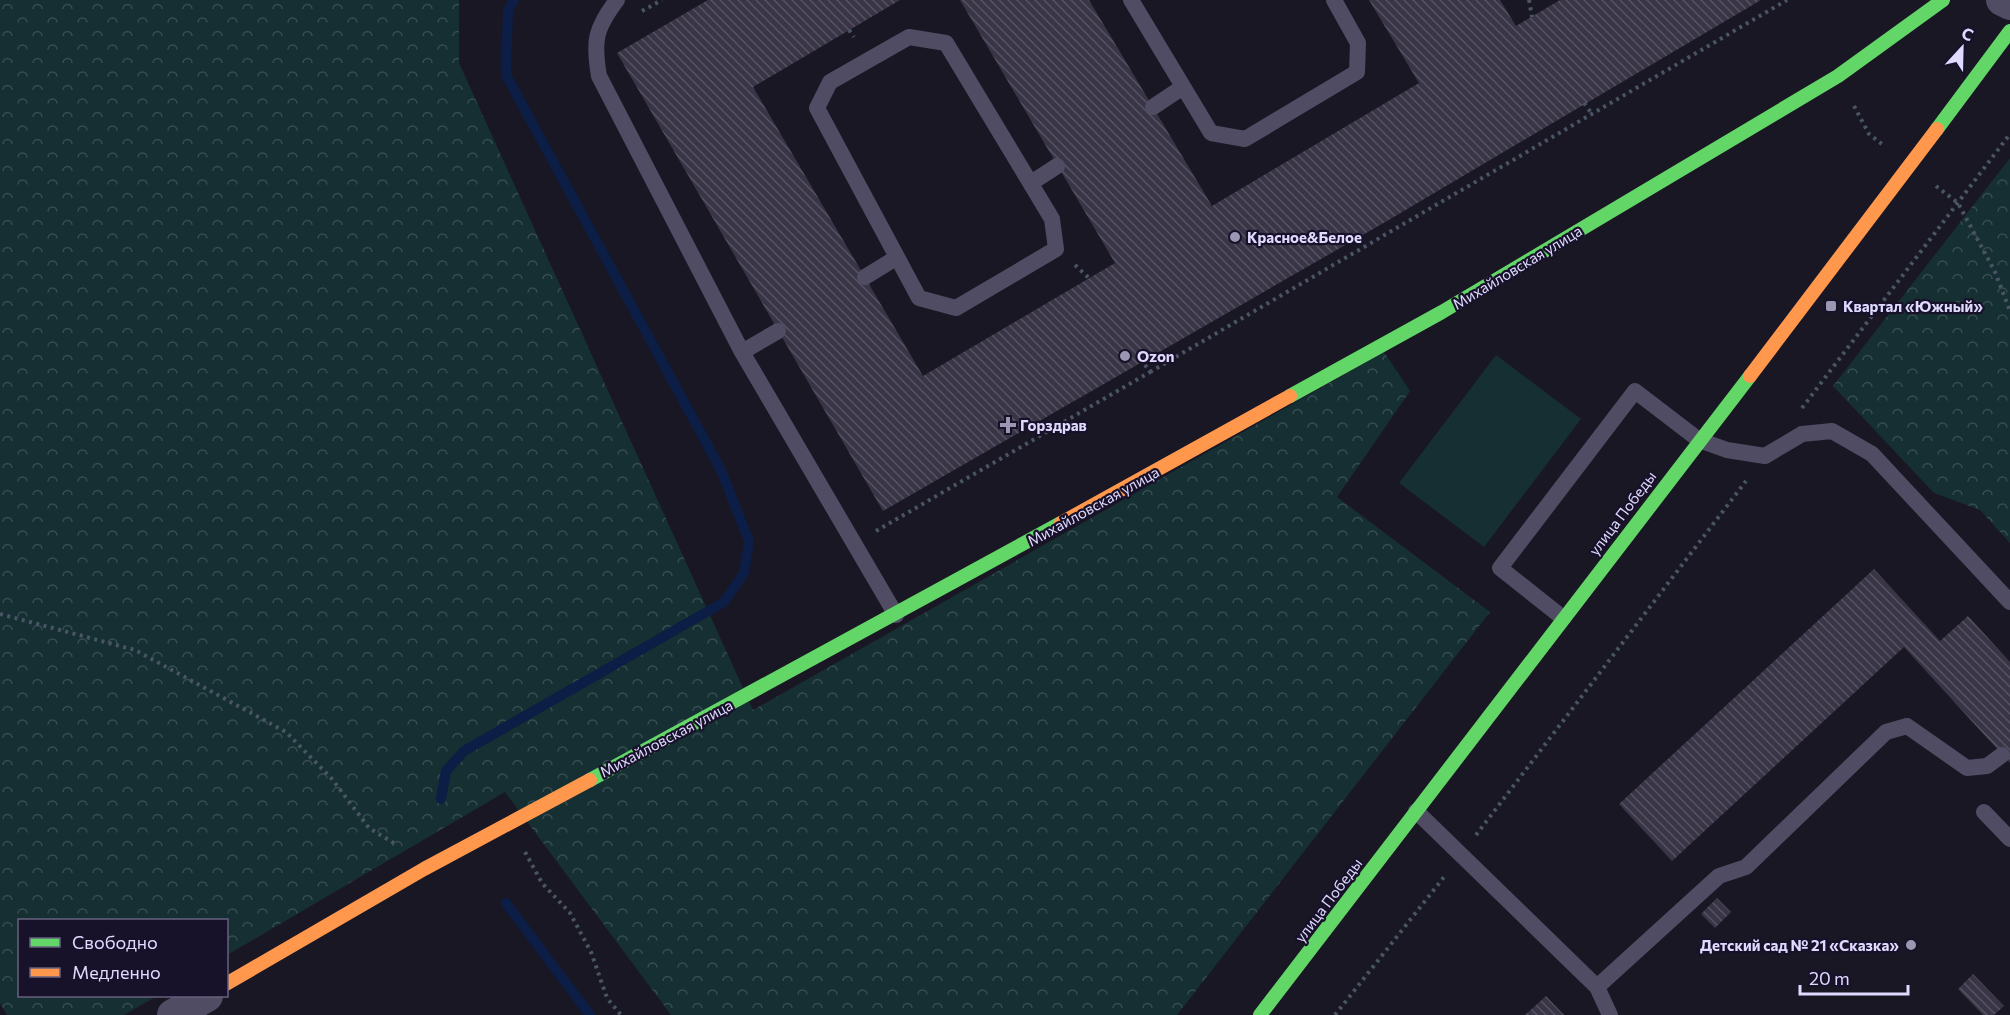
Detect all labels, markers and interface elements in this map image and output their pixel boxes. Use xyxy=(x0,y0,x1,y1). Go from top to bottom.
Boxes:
north arrow xyxy=(1932,18,1992,78)
text: С xyxy=(1959,23,1976,45)
street label: Михайловская улица xyxy=(1449,221,1585,313)
place label: Красное&Белое xyxy=(1247,228,1362,246)
marker: Красное&Белое xyxy=(1228,230,1242,244)
place label: Квартал «Южный» xyxy=(1843,297,1983,315)
marker: Квартал «Южный» xyxy=(1824,299,1838,313)
place label: Ozon xyxy=(1137,347,1175,365)
marker: Ozon xyxy=(1118,349,1132,363)
place label: Горздрав xyxy=(1020,416,1087,434)
marker: Горздрав xyxy=(1001,418,1015,432)
street label: Михайловская улица xyxy=(1024,462,1162,550)
street label: улица Победы xyxy=(1585,467,1659,559)
street label: Михайловская улица xyxy=(596,695,736,781)
street label: улица Победы xyxy=(1291,854,1365,946)
legend xyxy=(18,919,228,997)
text: Свободно xyxy=(72,931,158,953)
place label: Детский сад № 21 «Сказка» xyxy=(1700,936,1899,954)
marker: Детский сад № 21 «Сказка» xyxy=(1904,938,1918,952)
scale bar xyxy=(1800,958,1908,996)
text: Медленно xyxy=(72,961,161,983)
text: 20 m xyxy=(1809,967,1850,989)

